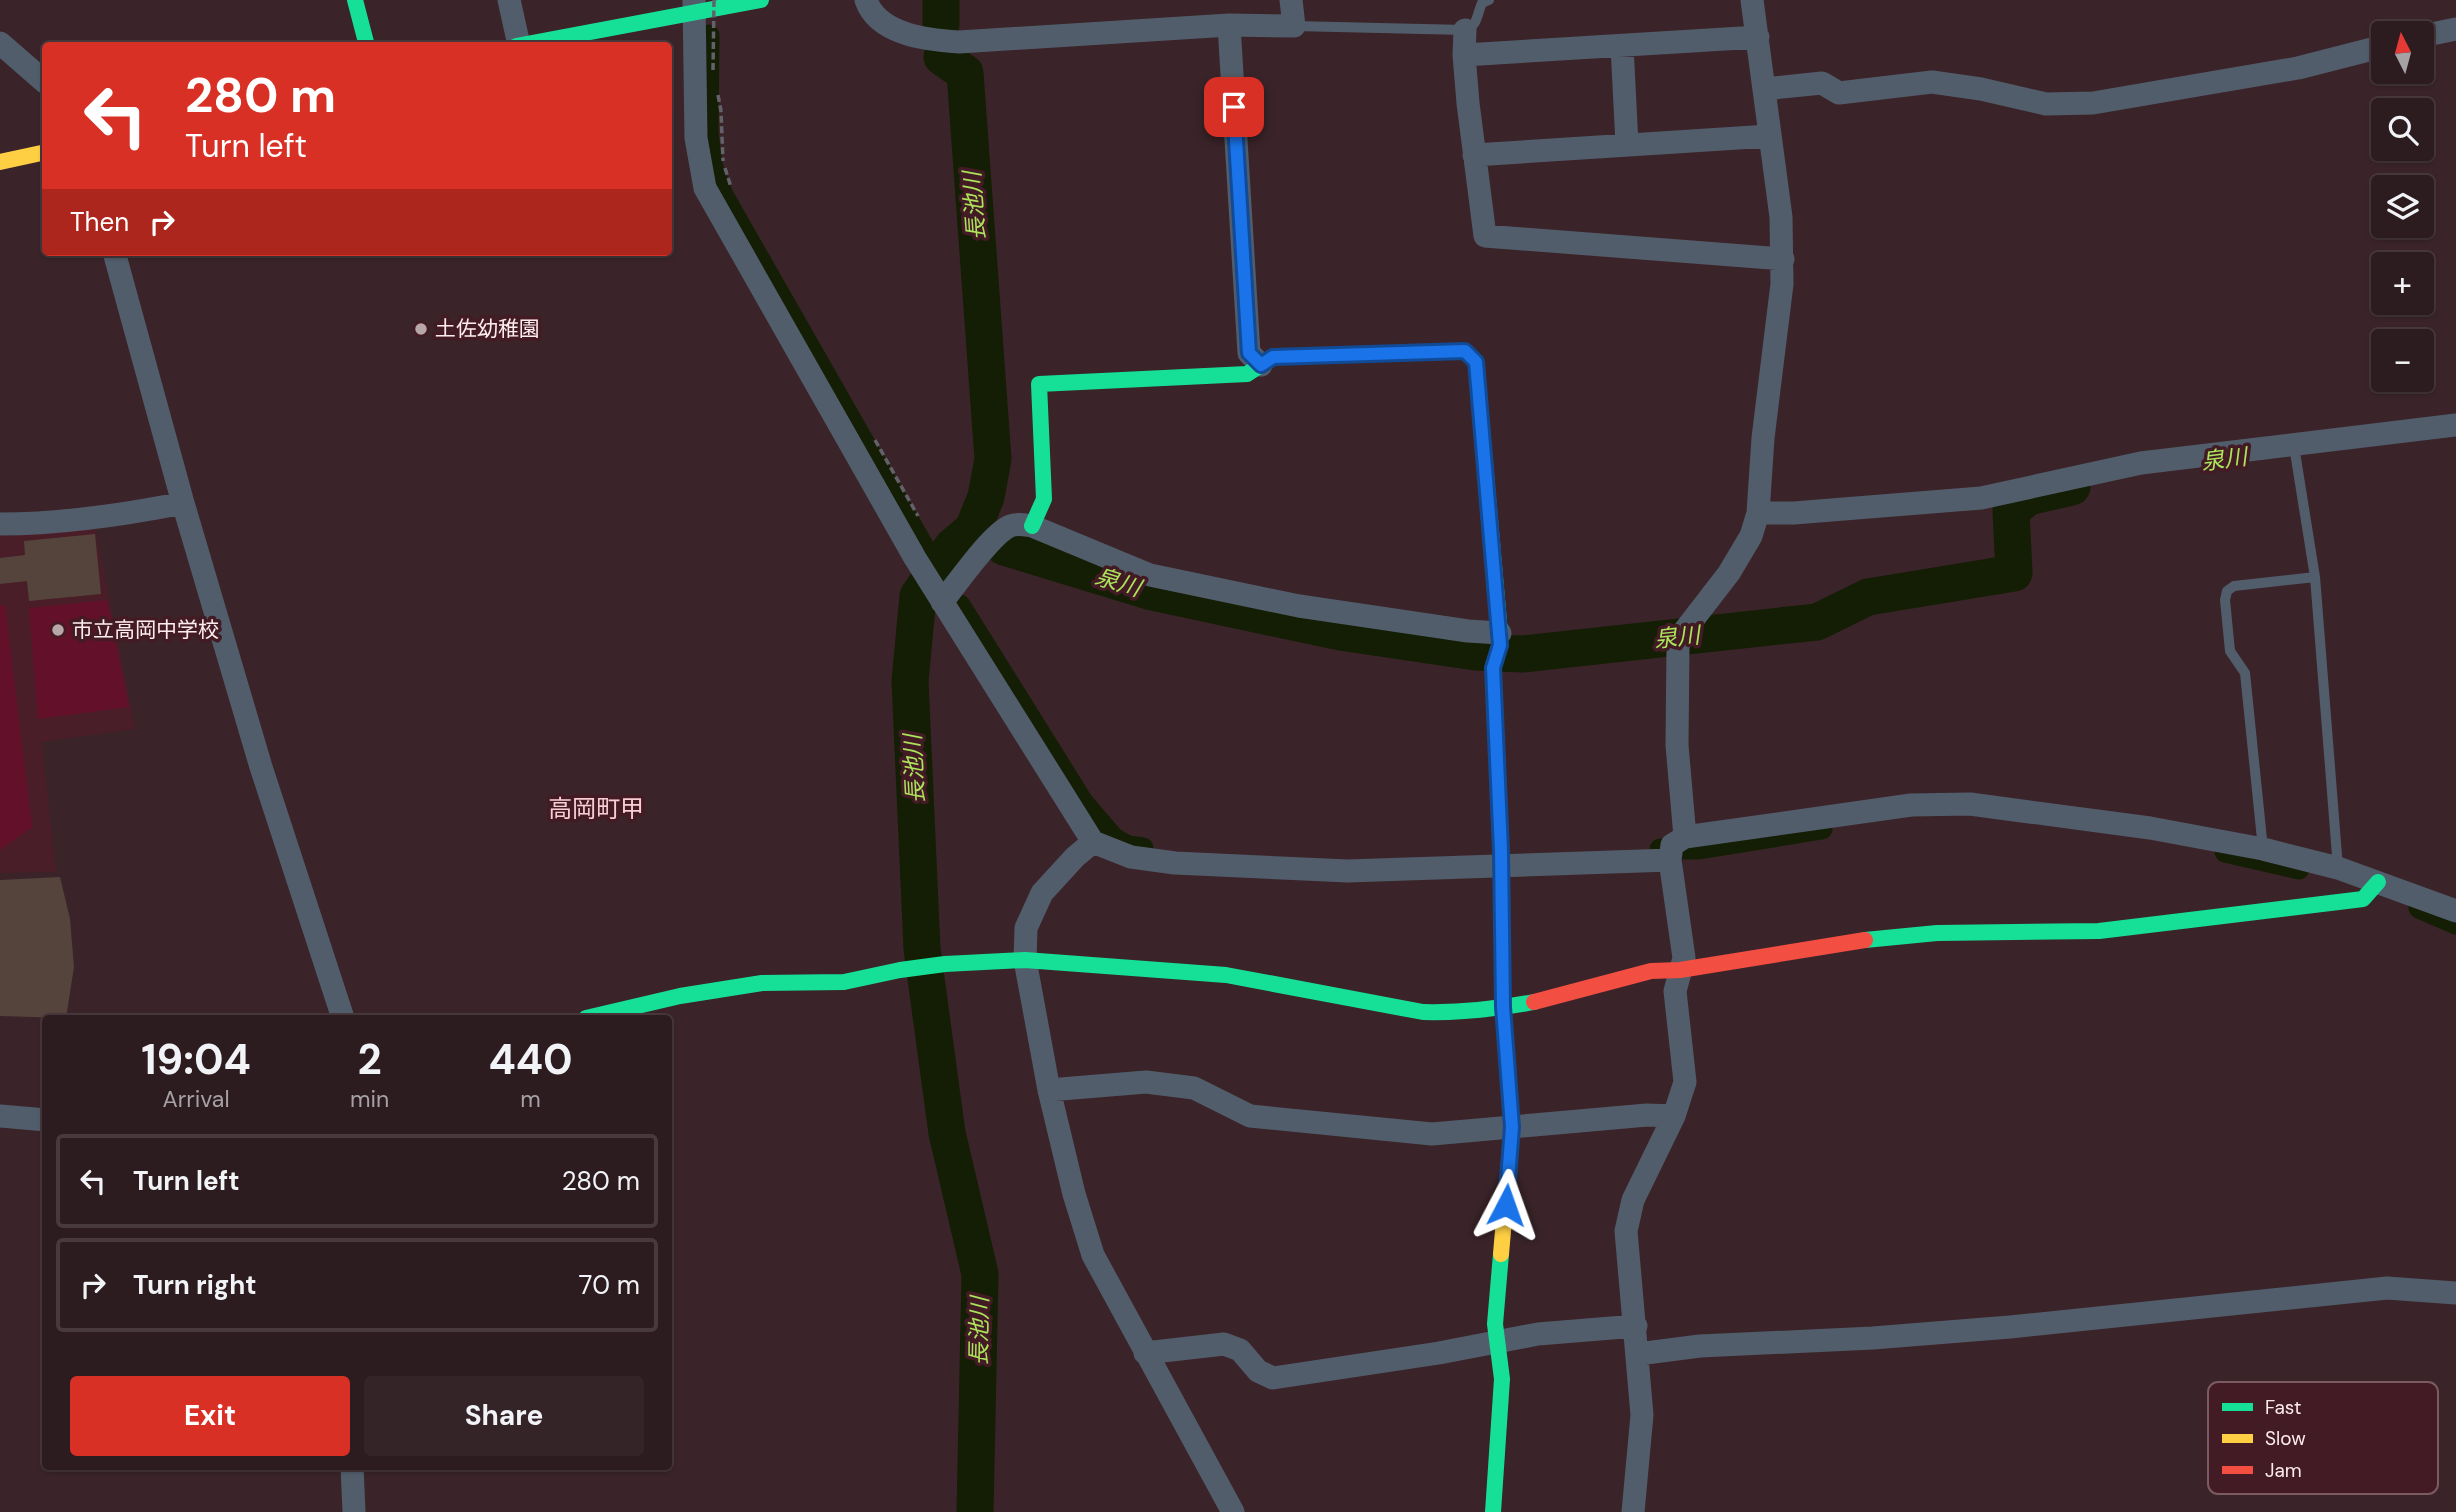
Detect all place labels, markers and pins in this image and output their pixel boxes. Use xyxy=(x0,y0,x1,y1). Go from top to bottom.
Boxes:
pin xyxy=(1204,77,1264,137)
place label: 土佐幼稚園 xyxy=(435,315,540,343)
marker: 土佐幼稚園 xyxy=(413,321,429,337)
place label: 市立高岡中学校 xyxy=(72,616,219,644)
marker: 市立高岡中学校 xyxy=(50,622,66,638)

